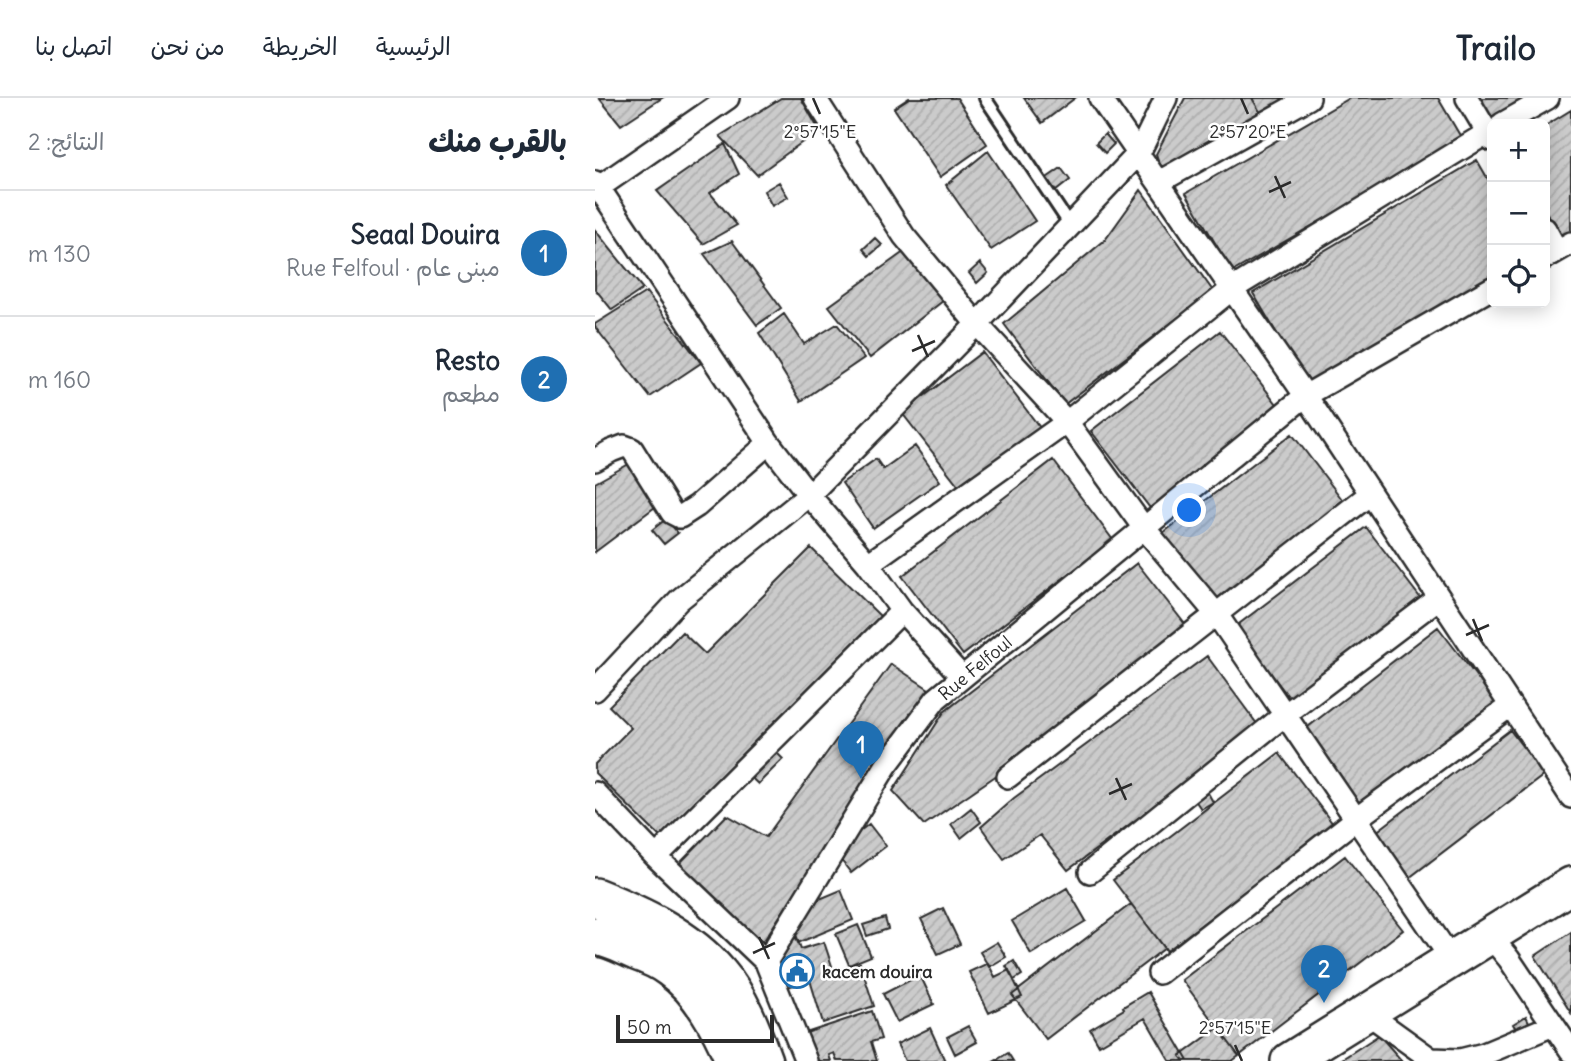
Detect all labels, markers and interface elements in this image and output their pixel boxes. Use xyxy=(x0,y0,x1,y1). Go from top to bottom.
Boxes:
text: Trailo xyxy=(1456,27,1536,69)
text: اتصل بنا xyxy=(35,31,113,61)
text: من نحن xyxy=(151,31,225,61)
text: الخريطة xyxy=(263,31,338,61)
text: الرئيسية xyxy=(376,31,451,61)
map controls xyxy=(1487,119,1550,308)
button: + xyxy=(1487,119,1550,182)
text: 2°57'15"E xyxy=(784,120,856,143)
text: 2°57'20"E xyxy=(1210,120,1286,143)
text: بالقرب منك xyxy=(428,122,567,160)
text: النتائج: 2 xyxy=(28,127,104,156)
button: − xyxy=(1487,182,1550,245)
text: Seaal Douira xyxy=(351,218,500,251)
text: 130 m xyxy=(28,239,91,268)
text: 1 xyxy=(539,239,549,268)
button: locate xyxy=(1487,245,1550,308)
text: مبنى عام · Rue Felfoul xyxy=(286,253,500,282)
text: Resto xyxy=(435,344,500,377)
text: 160 m xyxy=(28,365,91,394)
text: 2 xyxy=(538,365,550,394)
text: مطعم xyxy=(442,379,500,408)
your location xyxy=(1172,493,1206,527)
street label: Rue Felfoul xyxy=(934,631,1016,705)
pin: 1 xyxy=(838,721,884,779)
pin: 2 xyxy=(1301,945,1347,1003)
public building icon: kacem douira xyxy=(778,952,816,990)
place label: kacem douira xyxy=(822,960,933,983)
scale bar xyxy=(616,1012,773,1044)
text: 50 m xyxy=(627,1015,672,1039)
text: 2°57'15"E xyxy=(1199,1016,1271,1039)

